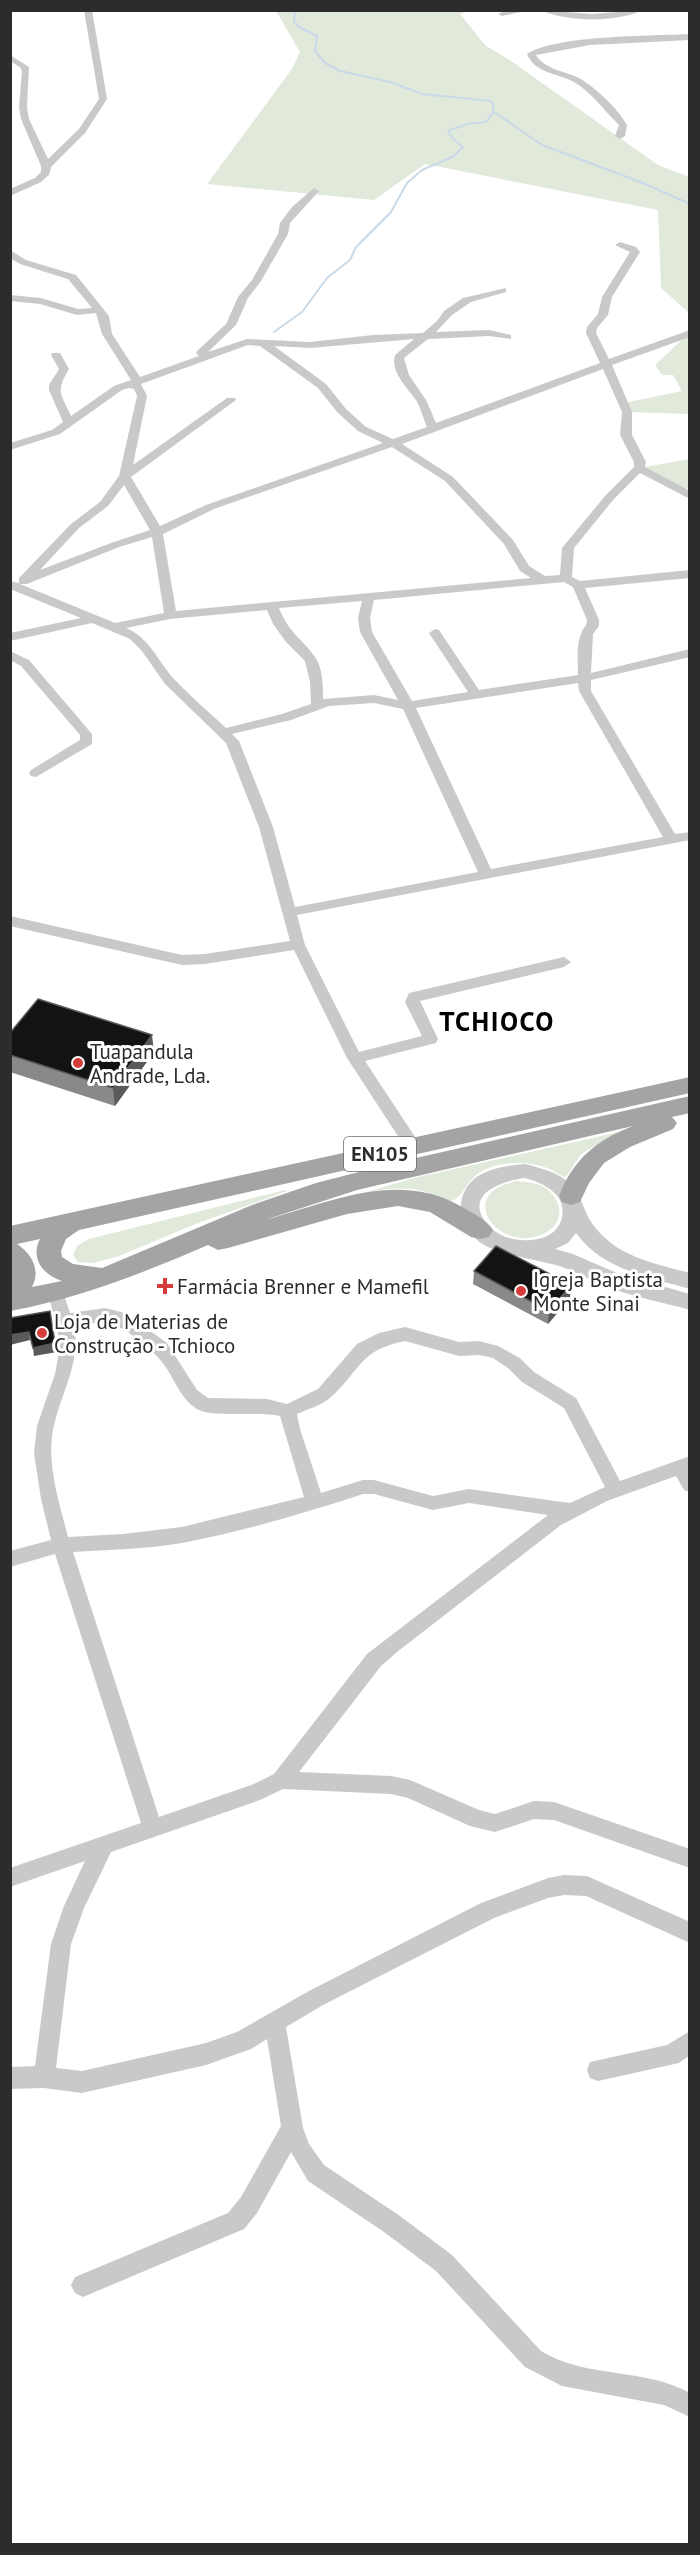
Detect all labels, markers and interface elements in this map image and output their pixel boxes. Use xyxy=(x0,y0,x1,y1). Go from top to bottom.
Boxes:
district label: TCHIOCO xyxy=(439,1004,555,1038)
place label: Tuapandula Andrade, Lda. xyxy=(90,1038,210,1089)
marker: Tuapandula Andrade, Lda. xyxy=(71,1056,85,1070)
road number: EN105 xyxy=(344,1137,416,1171)
place label: Igreja Baptista Monte Sinai xyxy=(533,1266,663,1317)
place label: Farmácia Brenner e Mamefil xyxy=(177,1273,429,1300)
marker: Farmácia Brenner e Mamefil xyxy=(158,1279,172,1293)
marker: Igreja Baptista Monte Sinai xyxy=(514,1284,528,1298)
place label: Loja de Materias de Construção - Tchioco xyxy=(54,1308,235,1359)
marker: Loja de Materias de Construção - Tchioco xyxy=(35,1326,49,1340)

